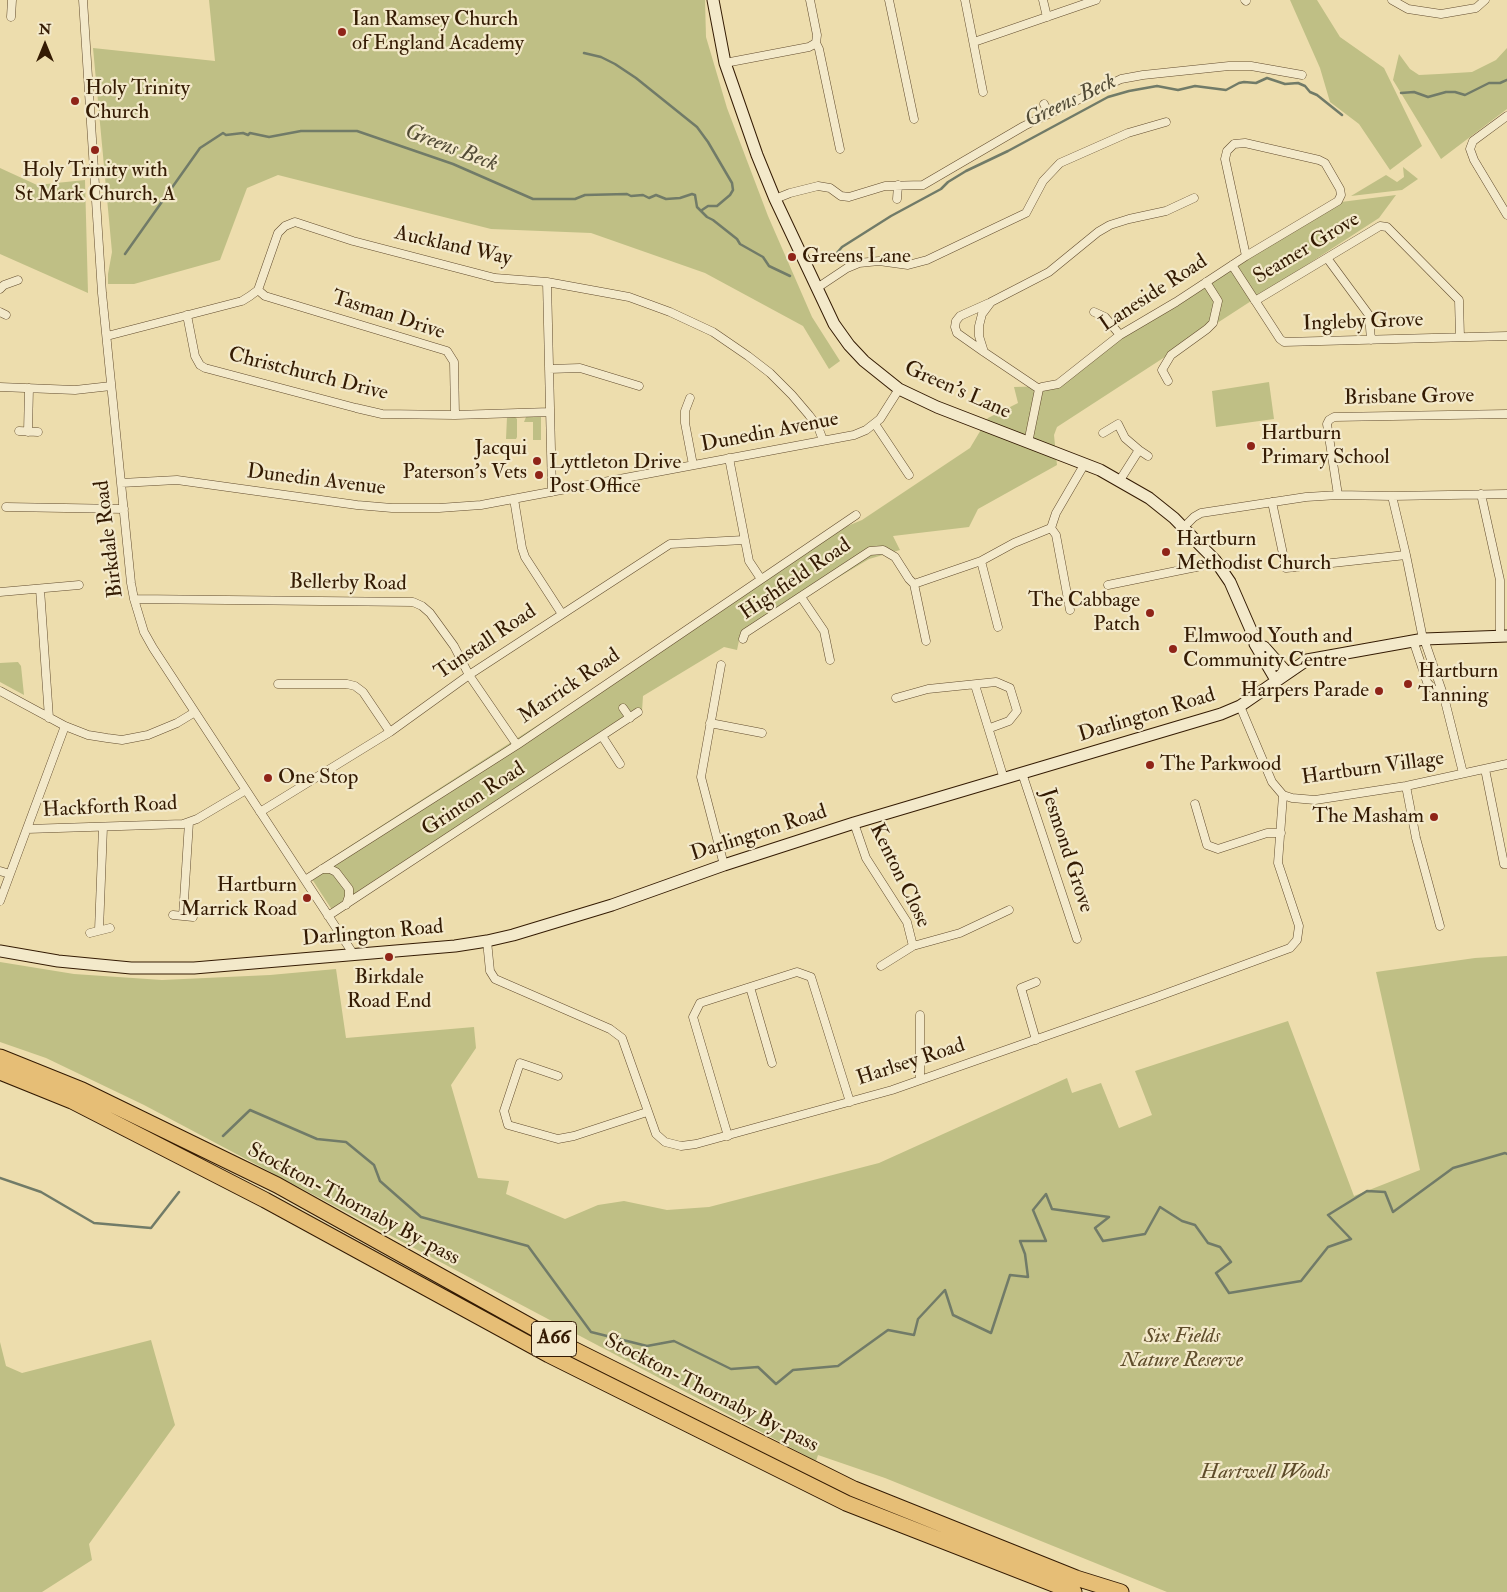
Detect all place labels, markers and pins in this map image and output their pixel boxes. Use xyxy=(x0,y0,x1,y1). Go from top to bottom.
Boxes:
place label: Ian Ramsey Church of England Academy xyxy=(352,7,524,57)
marker: Ian Ramsey Church of England Academy xyxy=(336,26,348,38)
place label: Holy Trinity Church xyxy=(85,76,190,126)
marker: Holy Trinity Church xyxy=(69,95,81,107)
marker: Holy Trinity with St Mark Church, A xyxy=(89,144,101,156)
place label: Holy Trinity with St Mark Church, A xyxy=(14,158,176,208)
place label: Greens Lane xyxy=(802,244,911,270)
marker: Greens Lane xyxy=(786,251,798,263)
place label: Hartburn Primary School xyxy=(1261,421,1390,471)
place label: Jacqui Paterson’s Vets xyxy=(403,436,527,486)
marker: Hartburn Primary School xyxy=(1245,440,1257,452)
place label: Lyttleton Drive Post Office xyxy=(549,450,681,500)
marker: Jacqui Paterson’s Vets xyxy=(531,455,543,467)
marker: Lyttleton Drive Post Office xyxy=(533,469,545,481)
place label: Hartburn Methodist Church xyxy=(1176,527,1331,577)
marker: Hartburn Methodist Church xyxy=(1160,546,1172,558)
place label: The Cabbage Patch xyxy=(1028,588,1140,638)
marker: The Cabbage Patch xyxy=(1144,607,1156,619)
place label: Elmwood Youth and Community Centre xyxy=(1183,624,1353,674)
marker: Elmwood Youth and Community Centre xyxy=(1167,643,1179,655)
place label: Hartburn Tanning xyxy=(1418,659,1498,709)
place label: Harpers Parade xyxy=(1241,678,1369,704)
marker: Hartburn Tanning xyxy=(1402,678,1414,690)
marker: Harpers Parade xyxy=(1373,685,1385,697)
place label: The Parkwood xyxy=(1160,752,1281,778)
marker: The Parkwood xyxy=(1144,759,1156,771)
place label: One Stop xyxy=(278,765,358,791)
marker: One Stop xyxy=(262,772,274,784)
place label: The Masham xyxy=(1312,804,1424,830)
marker: The Masham xyxy=(1428,811,1440,823)
place label: Hartburn Marrick Road xyxy=(180,873,297,923)
marker: Hartburn Marrick Road xyxy=(301,892,313,904)
marker: Birkdale Road End xyxy=(383,951,395,963)
place label: Birkdale Road End xyxy=(347,965,431,1015)

